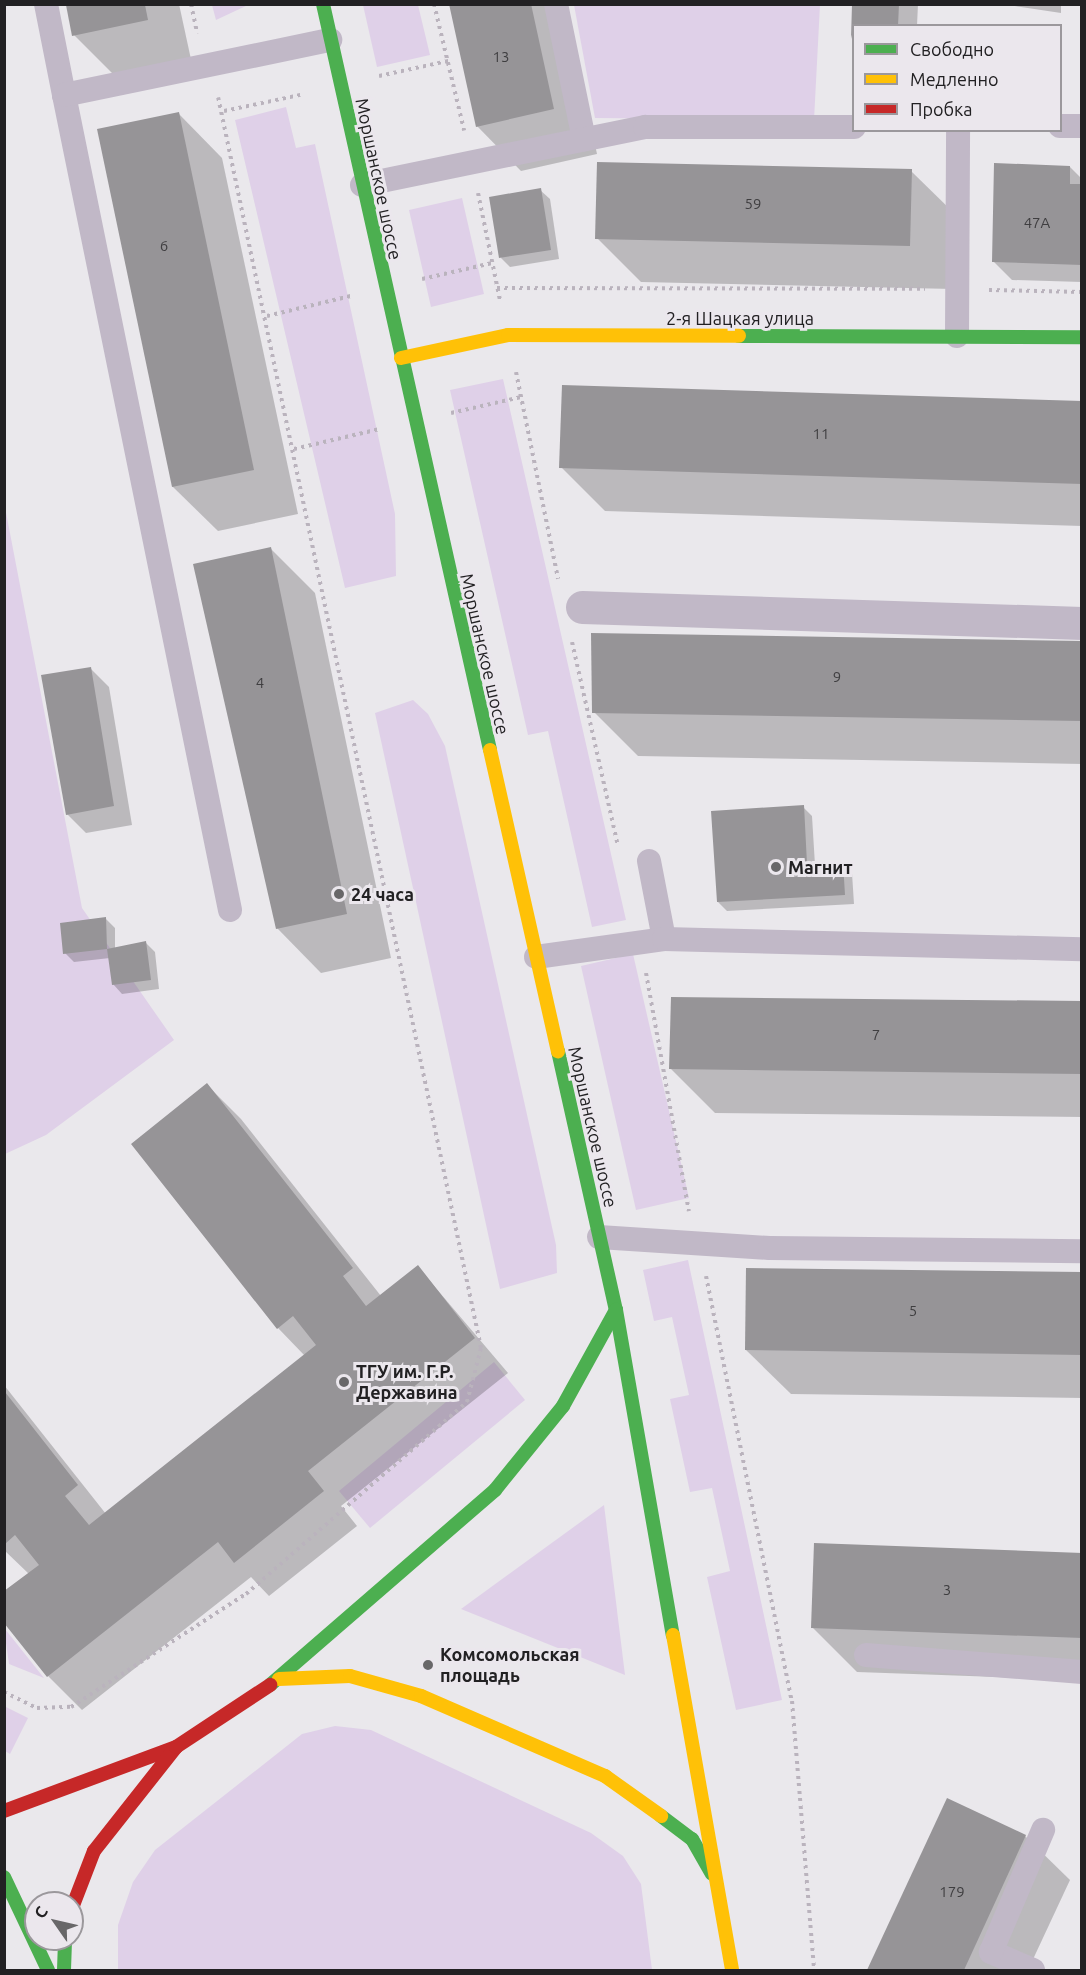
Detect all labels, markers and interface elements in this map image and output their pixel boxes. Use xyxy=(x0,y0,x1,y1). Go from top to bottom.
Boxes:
legend xyxy=(852,24,1062,132)
text: Свободно xyxy=(910,39,994,59)
house number: 13 xyxy=(493,48,509,66)
text: Медленно xyxy=(910,69,999,89)
street label: Моршанское шоссе xyxy=(351,96,407,262)
text: Пробка xyxy=(910,99,973,119)
house number: 59 xyxy=(745,195,761,213)
house number: 47А xyxy=(1024,214,1050,232)
house number: 6 xyxy=(160,237,168,255)
street label: 2-я Шацкая улица xyxy=(666,307,814,329)
house number: 11 xyxy=(813,425,829,443)
street label: Моршанское шоссе xyxy=(456,571,514,737)
house number: 9 xyxy=(833,668,841,686)
house number: 4 xyxy=(256,674,264,692)
place label: Магнит xyxy=(788,856,852,878)
marker: Магнит xyxy=(769,860,783,874)
place label: 24 часа xyxy=(351,883,414,905)
marker: 24 часа xyxy=(332,887,346,901)
house number: 7 xyxy=(872,1026,880,1044)
street label: Моршанское шоссе xyxy=(564,1044,622,1210)
house number: 5 xyxy=(909,1302,917,1320)
place label: ТГУ им. Г.Р. Державина xyxy=(356,1361,458,1404)
marker: ТГУ им. Г.Р. Державина xyxy=(337,1375,351,1389)
house number: 3 xyxy=(943,1581,951,1599)
place label: Комсомольская площадь xyxy=(440,1644,580,1686)
marker: Комсомольская площадь xyxy=(421,1658,435,1672)
house number: 179 xyxy=(939,1883,965,1901)
north arrow xyxy=(24,1891,84,1951)
text: С xyxy=(30,1903,51,1921)

